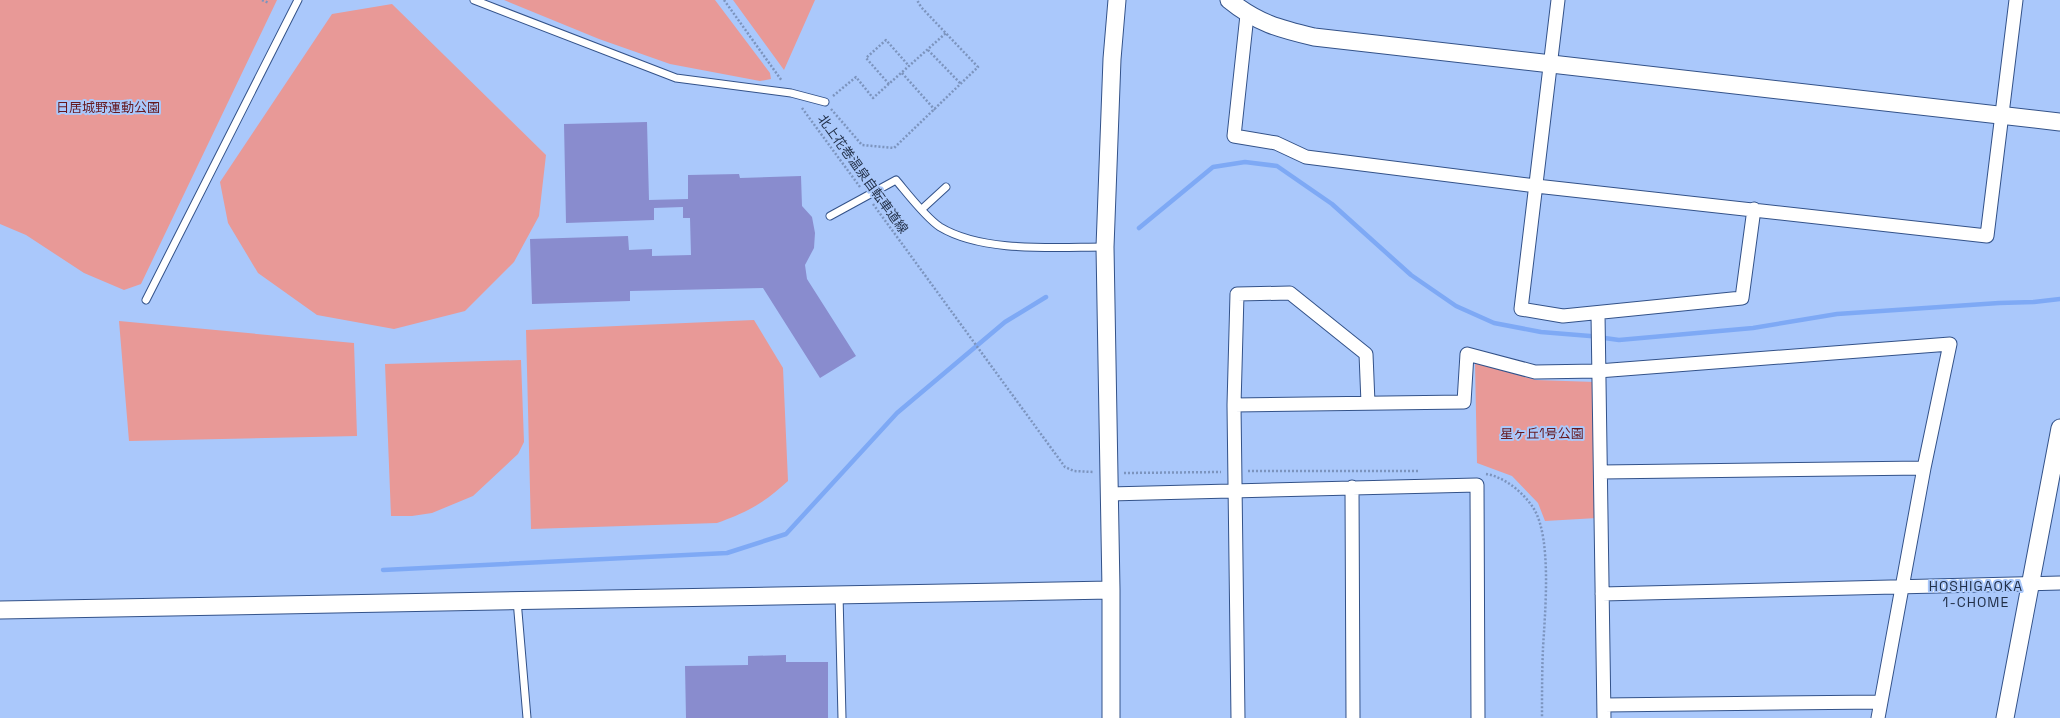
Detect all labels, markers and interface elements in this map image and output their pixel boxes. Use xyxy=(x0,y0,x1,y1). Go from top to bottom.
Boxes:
park label: 日居城野運動公園 xyxy=(56,99,160,116)
street label: 北上花巻温泉自転車道線 xyxy=(814,111,912,237)
park label: 星ヶ丘1号公園 xyxy=(1500,425,1584,442)
district label: HOSHIGAOKA 1-CHOME xyxy=(1929,577,2023,611)

